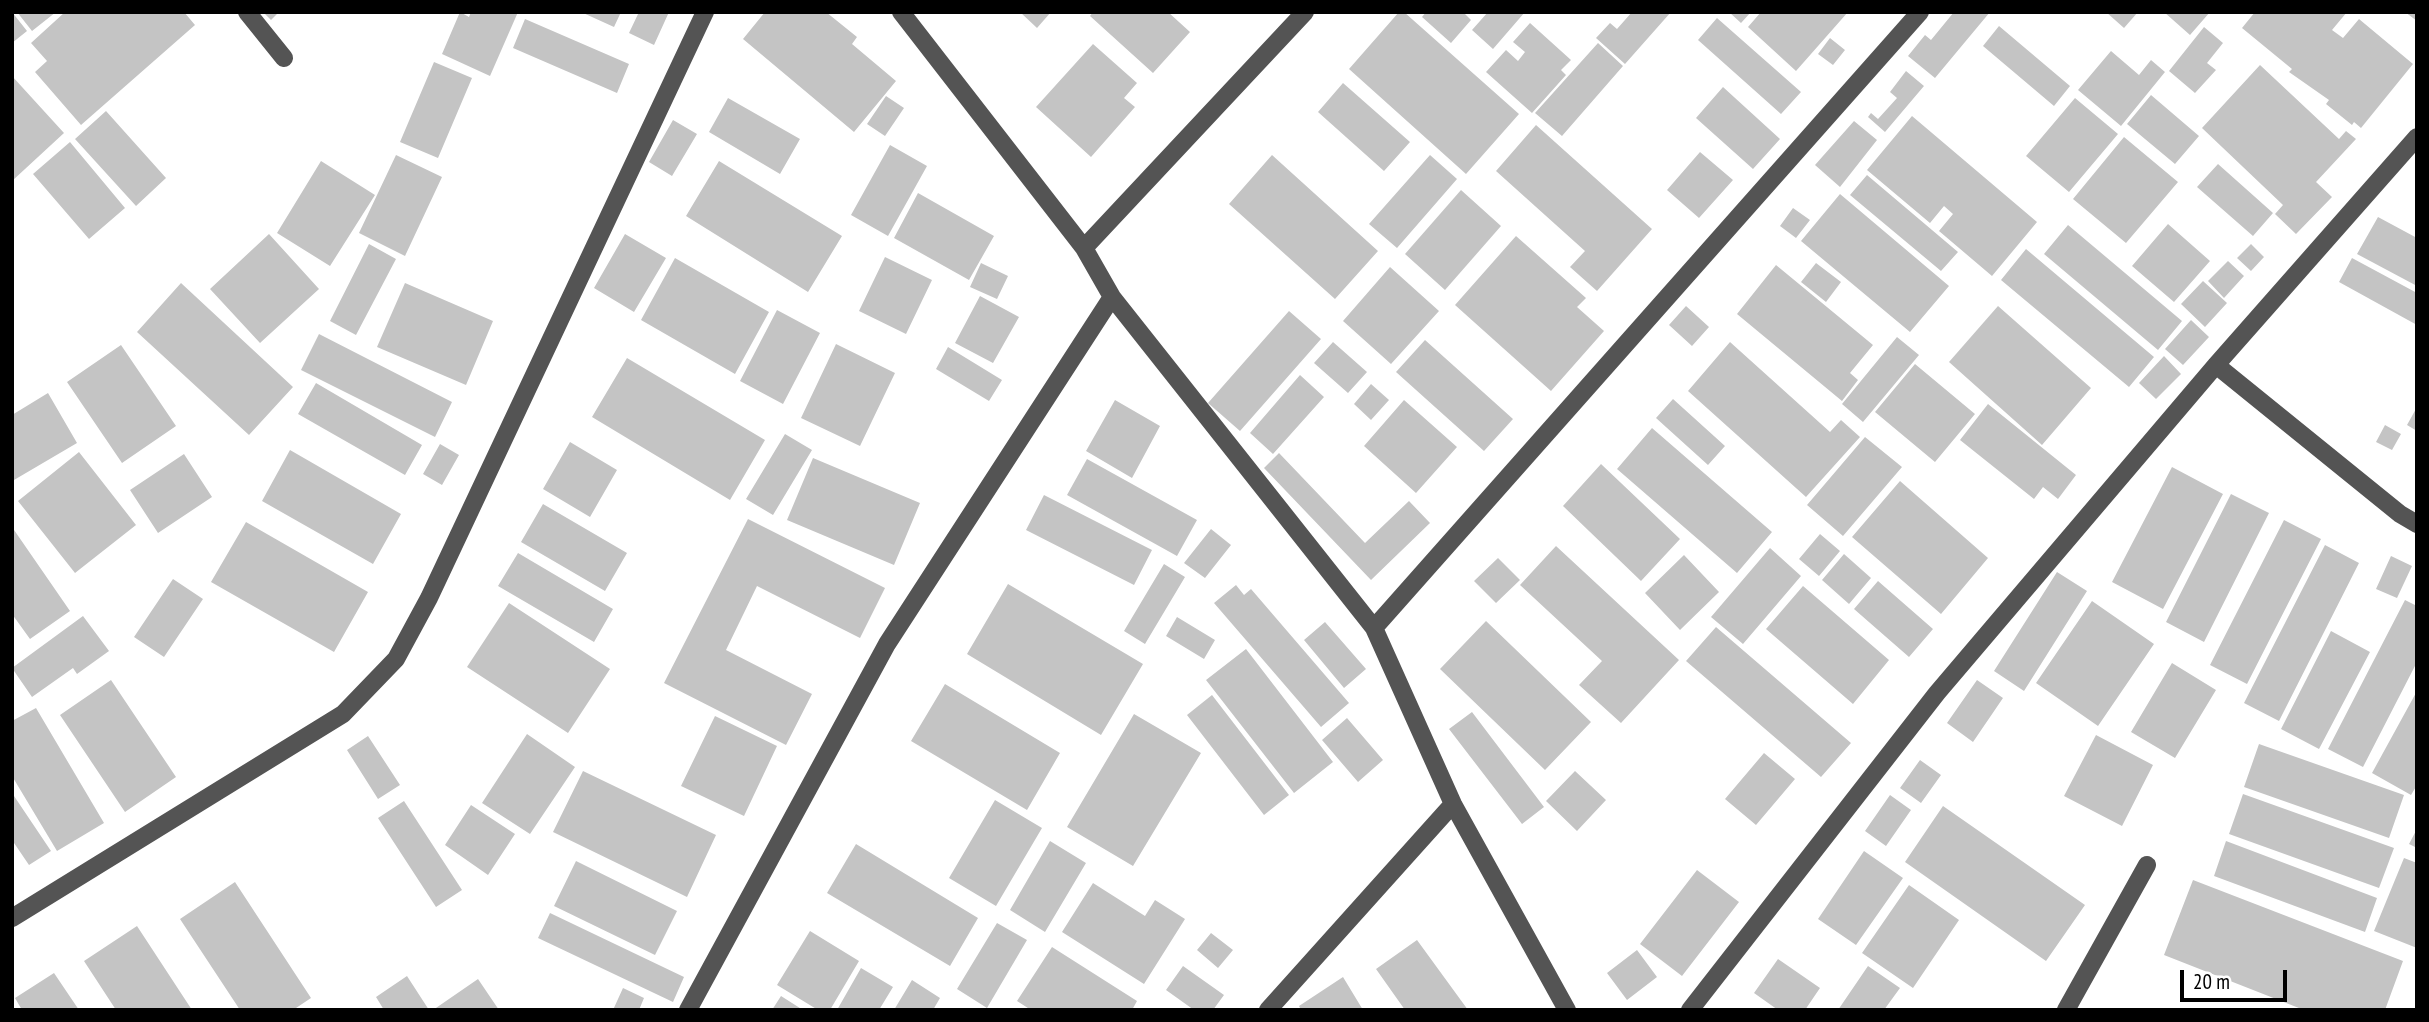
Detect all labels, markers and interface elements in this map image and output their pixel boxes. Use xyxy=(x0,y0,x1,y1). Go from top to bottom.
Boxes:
scale bar xyxy=(2184,956,2291,1000)
text: 20 m xyxy=(2193,968,2230,995)

